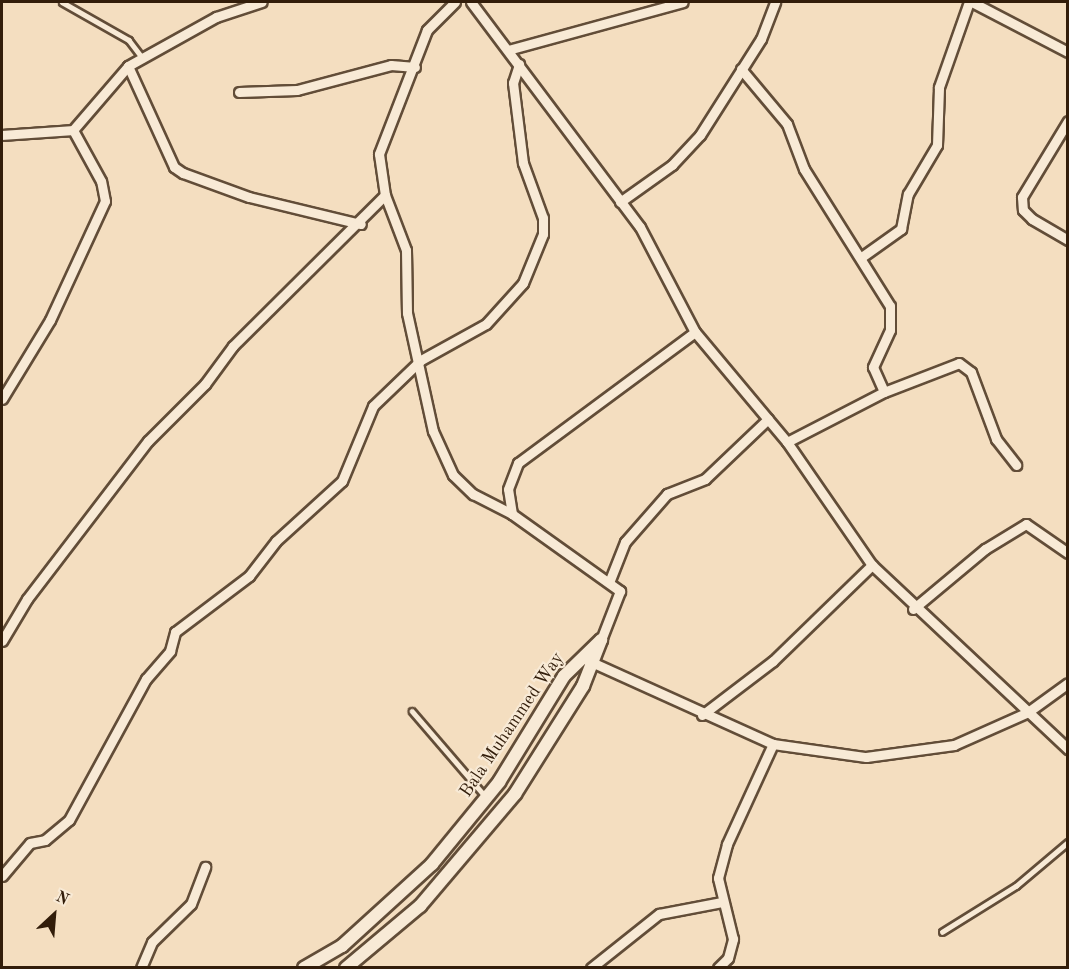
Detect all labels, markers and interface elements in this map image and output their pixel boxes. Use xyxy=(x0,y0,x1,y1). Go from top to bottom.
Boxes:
street label: Bala Muhammed Way xyxy=(455,648,569,802)
north arrow xyxy=(24,885,84,945)
text: N xyxy=(53,889,71,909)

